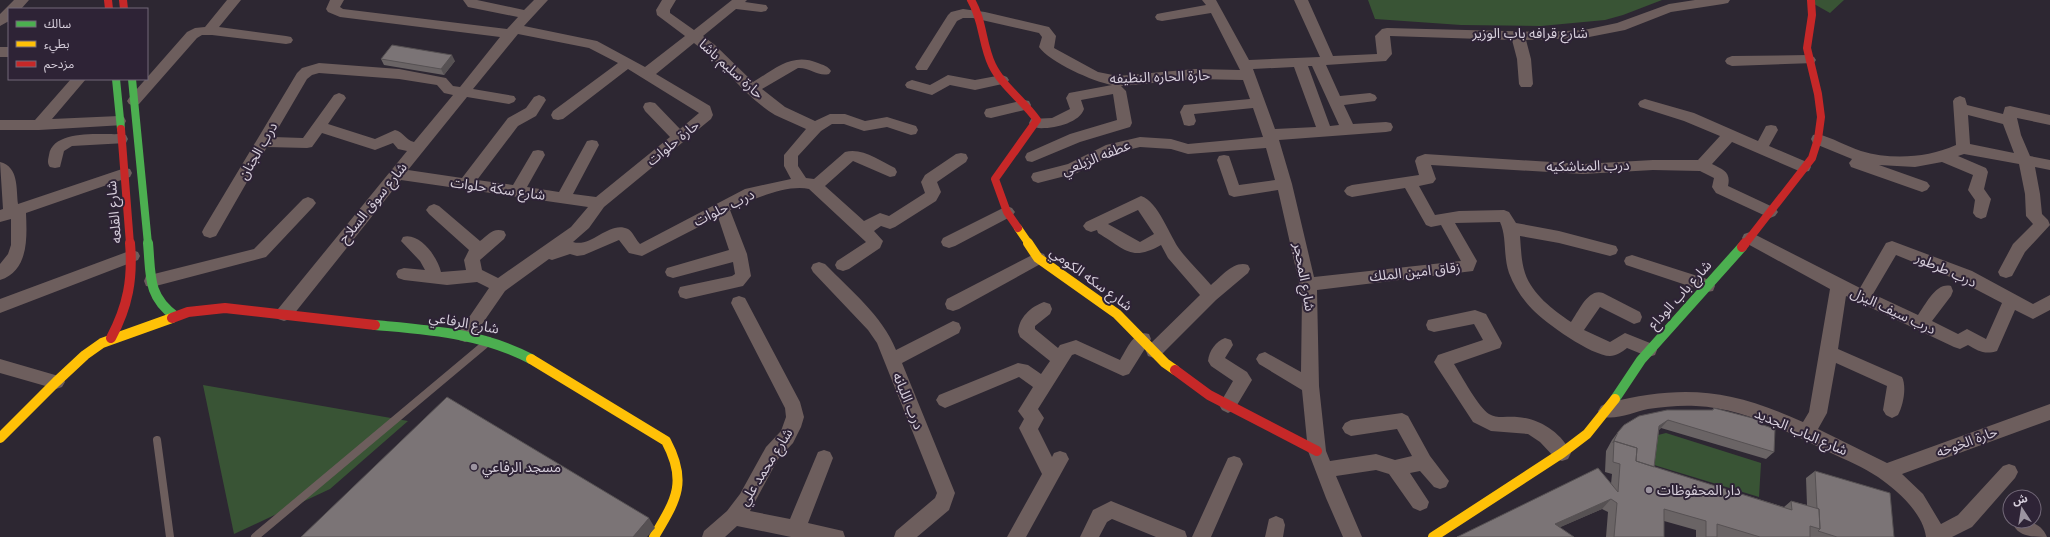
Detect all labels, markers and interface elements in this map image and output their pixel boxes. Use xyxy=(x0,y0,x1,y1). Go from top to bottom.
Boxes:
legend xyxy=(8,8,148,80)
text: سالك xyxy=(44,16,71,32)
street label: شارع قرافه باب الوزير xyxy=(1471,24,1588,44)
street label: حارة سليم باشا xyxy=(694,35,767,104)
text: بطيء xyxy=(44,36,70,54)
text: مزدحم xyxy=(44,56,74,73)
street label: حارة الحاره النظيفه xyxy=(1109,66,1211,88)
street label: حارة حلوات xyxy=(643,116,703,170)
street label: درب الجنان xyxy=(234,118,282,183)
street label: عطفه الزيلعي xyxy=(1059,136,1134,182)
street label: درب المناشكيه xyxy=(1546,156,1630,176)
street label: شارع سوق السلاح xyxy=(334,158,412,248)
street label: شارع سكة حلوات xyxy=(449,173,547,206)
street label: شارع القلعه xyxy=(102,180,127,244)
street label: درب حلوات xyxy=(690,185,758,231)
street label: شارع المحجر xyxy=(1287,240,1319,313)
street label: شارع سكه الكومي xyxy=(1045,243,1136,316)
street label: درب طرطور xyxy=(1911,248,1980,292)
street label: شارع باب الوداع xyxy=(1644,256,1717,334)
street label: زقاق امين الملك xyxy=(1369,258,1461,286)
street label: درب سيف اليزل xyxy=(1847,283,1939,339)
street label: شارع الرفاعي xyxy=(427,308,500,340)
street label: درب اللبانه xyxy=(888,370,928,433)
street label: شارع الباب الجديد xyxy=(1751,404,1850,461)
street label: حارة الخوخه xyxy=(1934,422,2000,462)
street label: شارع محمد علي xyxy=(735,425,798,510)
place label: مسجد الرفاعي xyxy=(482,458,561,478)
marker: مسجد الرفاعي xyxy=(469,462,479,472)
place label: دار المحفوظات xyxy=(1657,481,1741,500)
marker: دار المحفوظات xyxy=(1644,485,1654,495)
north arrow xyxy=(2002,489,2042,529)
text: ش xyxy=(2011,491,2029,509)

